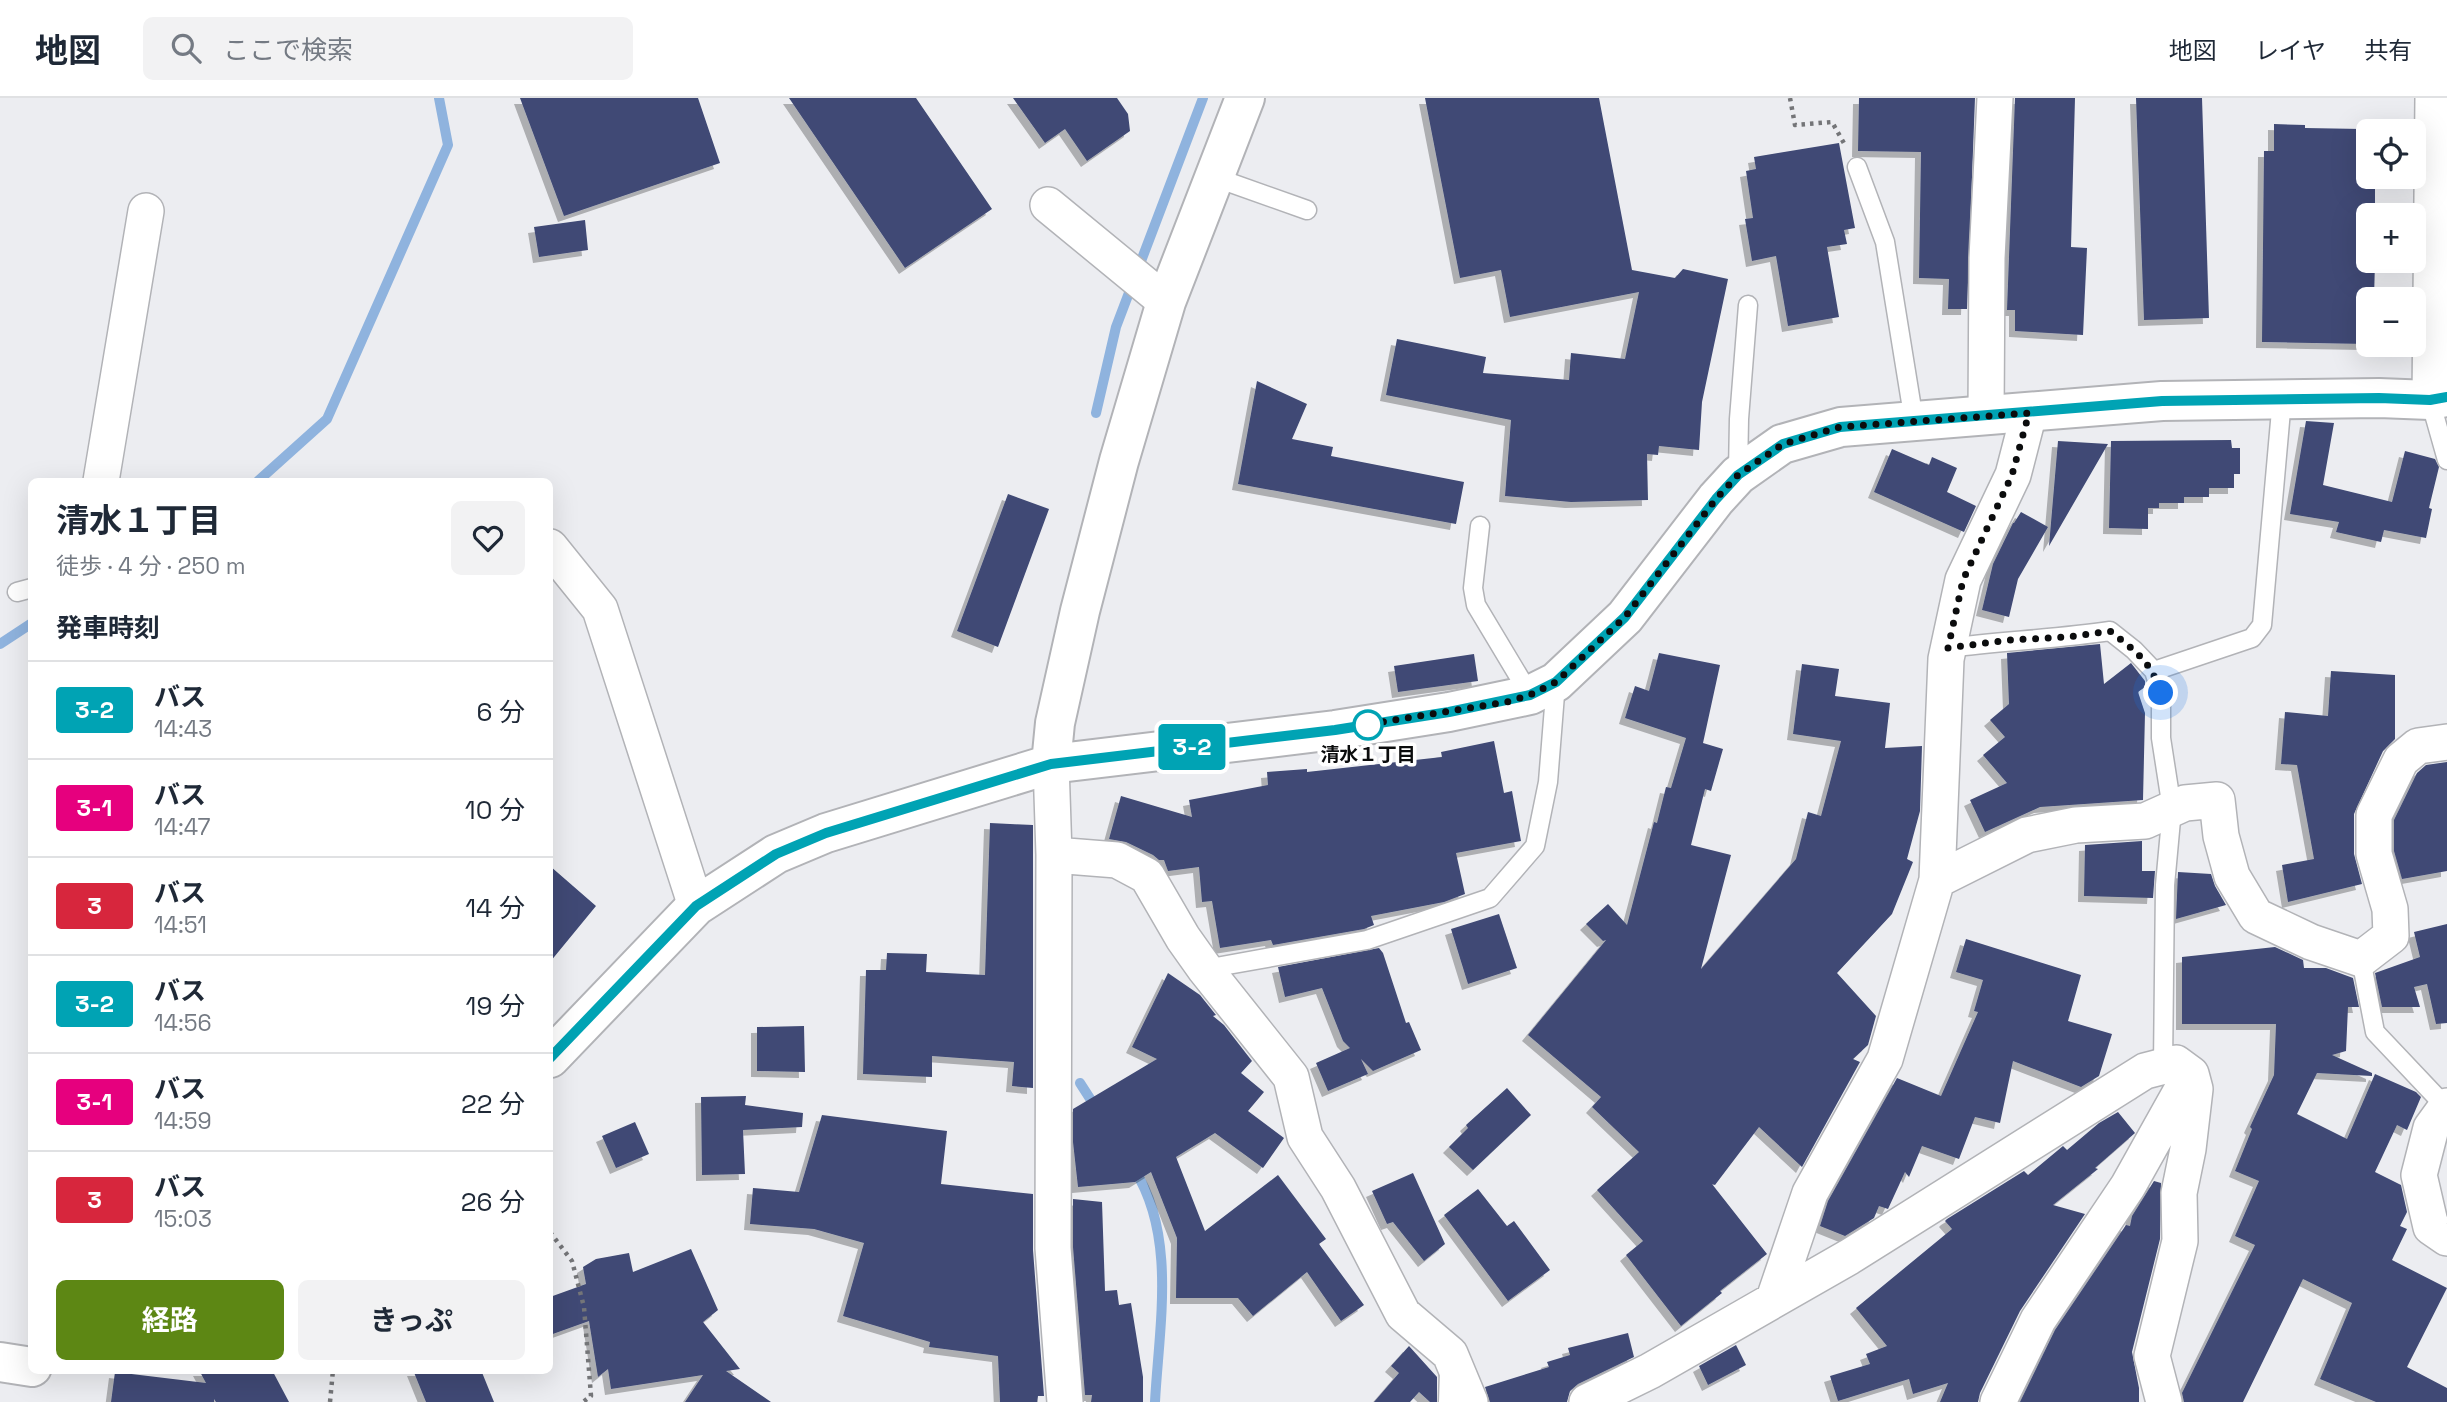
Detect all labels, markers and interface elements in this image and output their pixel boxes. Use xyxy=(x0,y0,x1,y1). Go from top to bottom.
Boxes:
search box xyxy=(143,17,633,80)
icon: search xyxy=(167,29,205,67)
text: 地図 xyxy=(35,30,101,72)
text: ここで検索 xyxy=(223,33,353,67)
text: 地図 xyxy=(2169,35,2217,66)
text: レイヤ xyxy=(2255,35,2326,66)
text: 共有 xyxy=(2364,35,2412,66)
map controls xyxy=(2356,119,2426,357)
button: locate xyxy=(2356,119,2426,189)
button: + xyxy=(2356,203,2426,273)
button: − xyxy=(2356,287,2426,357)
text: 清水１丁目 xyxy=(56,500,221,542)
button: heart xyxy=(451,501,525,575)
text: 徒歩 · 4 分 · 250 m xyxy=(56,551,246,581)
text: 発車時刻 xyxy=(56,611,160,645)
your location xyxy=(2143,675,2178,710)
text: バス xyxy=(154,680,206,714)
text: 3-2 xyxy=(75,694,114,725)
text: 6 分 xyxy=(476,695,525,729)
marker: 清水１丁目 xyxy=(1353,710,1383,740)
text: 14:43 xyxy=(154,714,212,744)
line badge: 3-2 xyxy=(1152,724,1232,770)
text: 3-2 xyxy=(1172,731,1212,762)
place label: 清水１丁目 xyxy=(1320,742,1416,767)
text: バス xyxy=(154,778,206,812)
text: 3-1 xyxy=(77,792,112,823)
text: 10 分 xyxy=(465,793,525,827)
text: 14:47 xyxy=(154,812,210,842)
text: バス xyxy=(154,876,206,910)
text: 3 xyxy=(87,890,102,921)
text: 14 分 xyxy=(465,891,525,925)
text: 14:51 xyxy=(154,910,207,940)
text: バス xyxy=(154,974,206,1008)
text: 3-2 xyxy=(75,988,114,1019)
text: 19 分 xyxy=(466,989,525,1023)
text: 14:56 xyxy=(154,1008,212,1038)
text: バス xyxy=(154,1072,206,1106)
text: 3-1 xyxy=(77,1086,112,1117)
text: 22 分 xyxy=(461,1087,525,1121)
text: 14:59 xyxy=(154,1106,212,1136)
text: バス xyxy=(154,1170,206,1204)
text: 3 xyxy=(87,1184,102,1215)
text: 26 分 xyxy=(461,1185,525,1219)
text: 15:03 xyxy=(154,1204,212,1234)
button: 経路 xyxy=(56,1280,284,1360)
button: きっぷ xyxy=(298,1280,525,1360)

